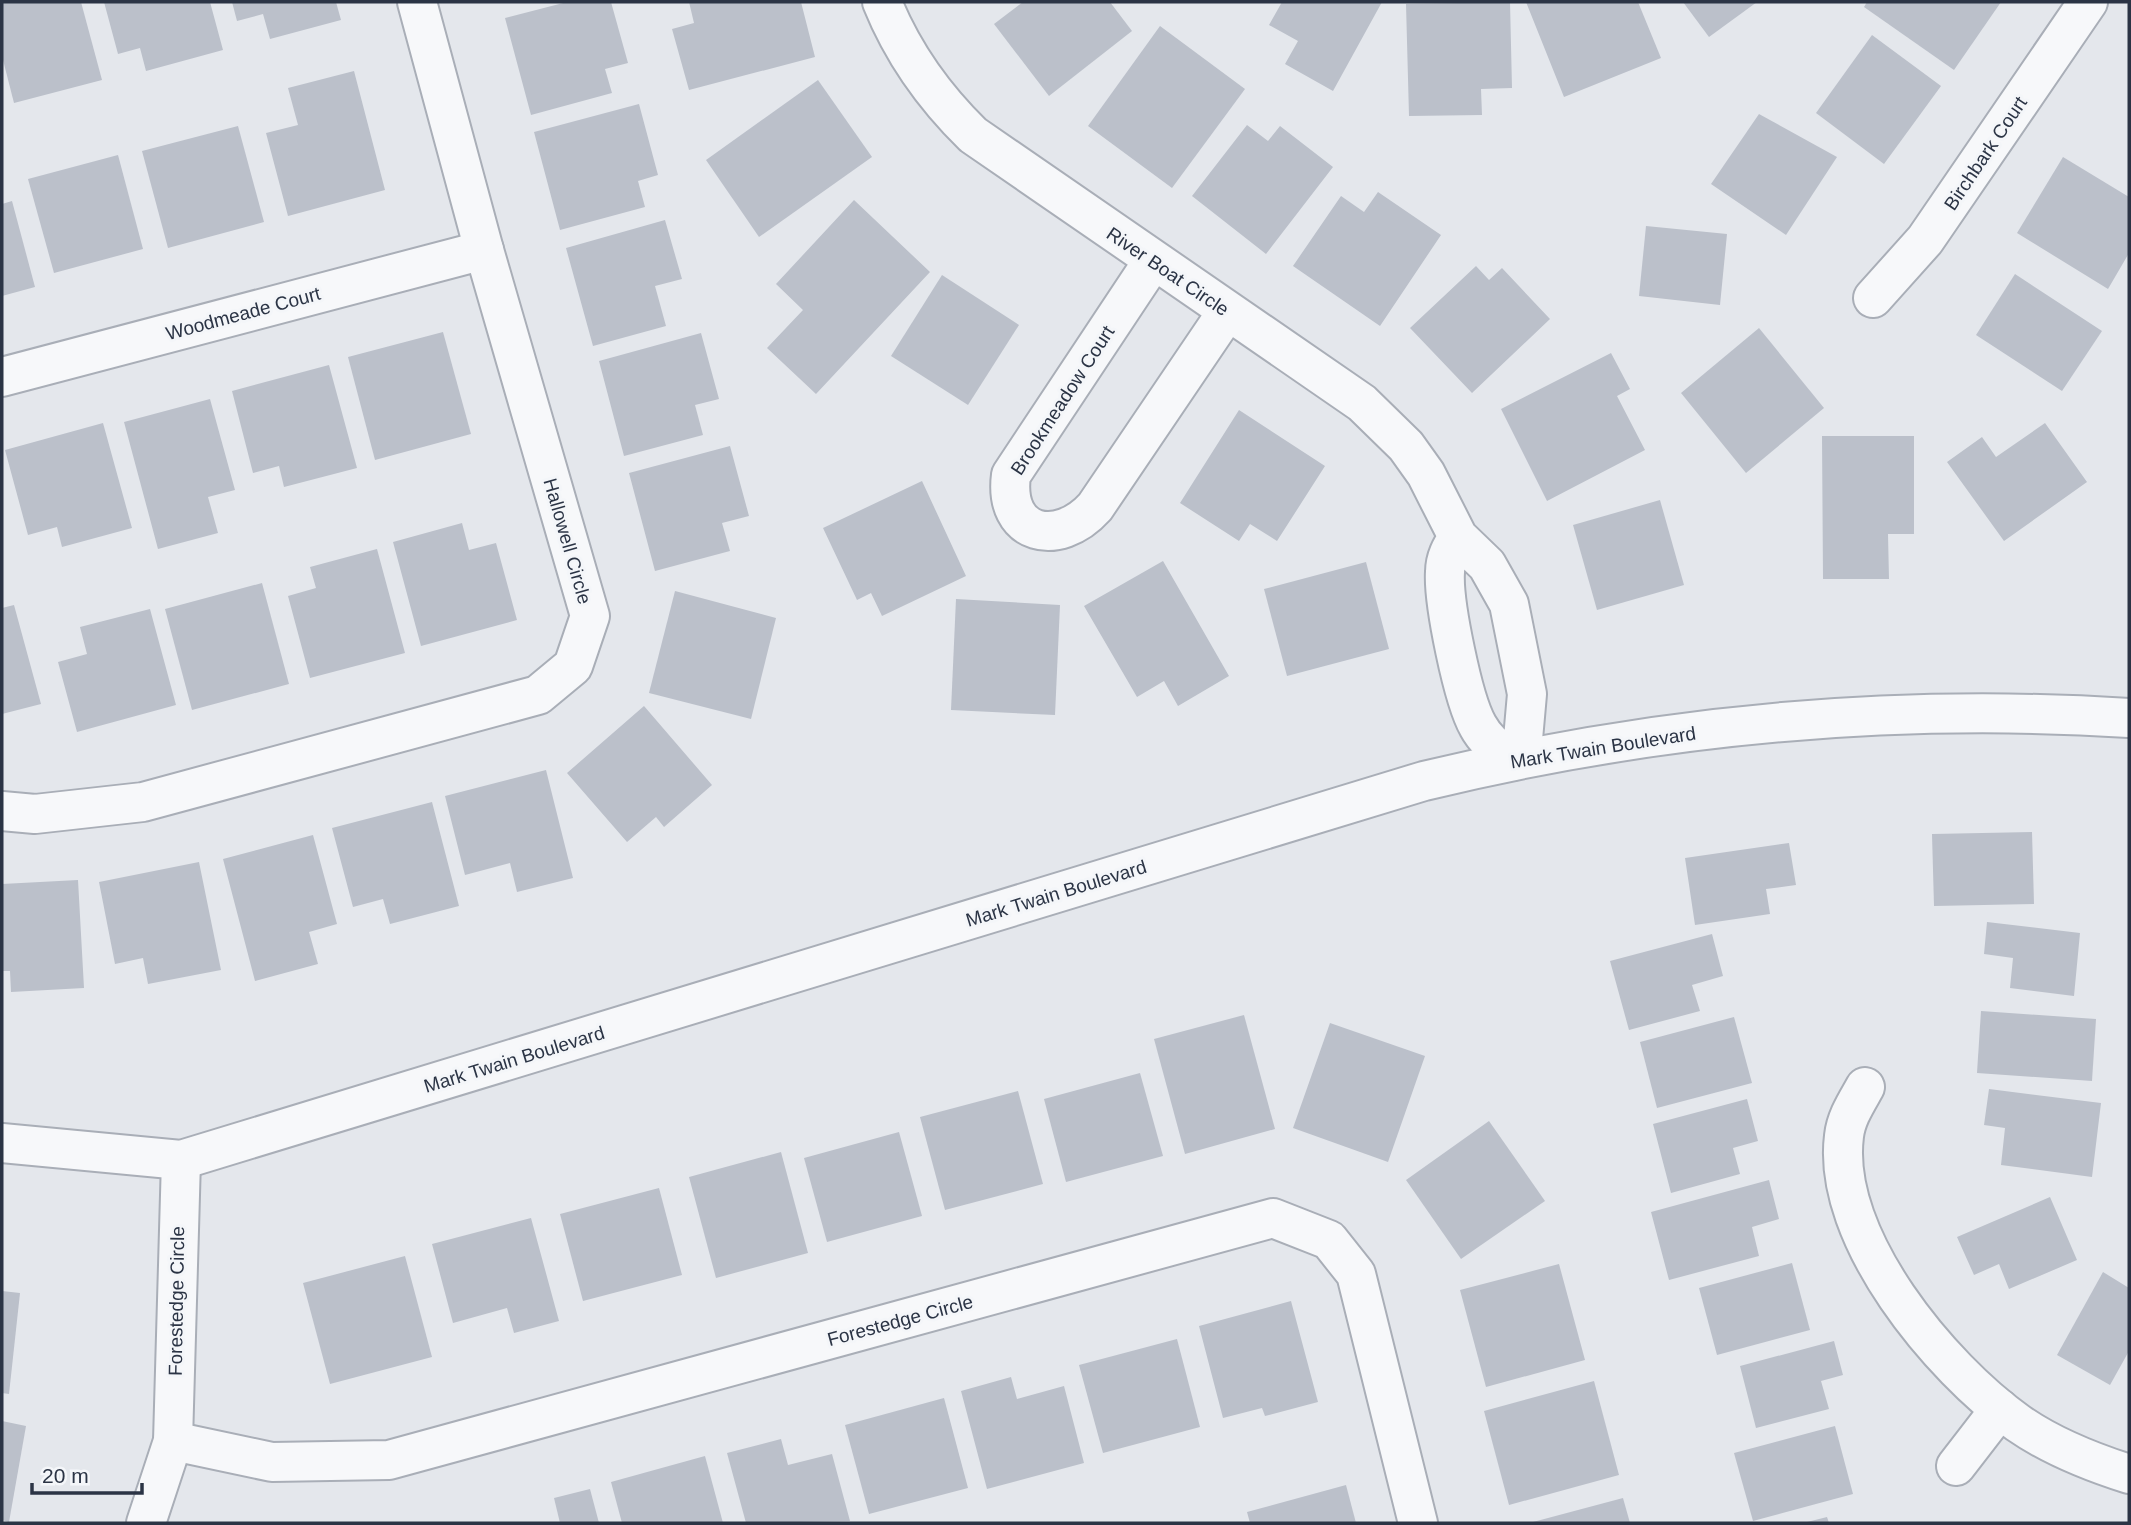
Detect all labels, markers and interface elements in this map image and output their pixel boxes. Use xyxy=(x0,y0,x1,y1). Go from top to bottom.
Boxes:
street label: Birchbark Court xyxy=(1940,92,2031,214)
street label: River Boat Circle xyxy=(1103,223,1233,320)
street label: Woodmeade Court xyxy=(164,283,323,344)
street label: Brookmeadow Court xyxy=(1006,321,1119,479)
street label: Hallowell Circle xyxy=(540,476,596,606)
street label: Mark Twain Boulevard xyxy=(1509,722,1697,773)
street label: Mark Twain Boulevard xyxy=(963,856,1149,931)
street label: Mark Twain Boulevard xyxy=(421,1022,607,1097)
street label: Forestedge Circle xyxy=(165,1226,188,1376)
street label: Forestedge Circle xyxy=(825,1291,975,1350)
scale bar xyxy=(32,1452,142,1496)
text: 20 m xyxy=(42,1464,89,1487)

